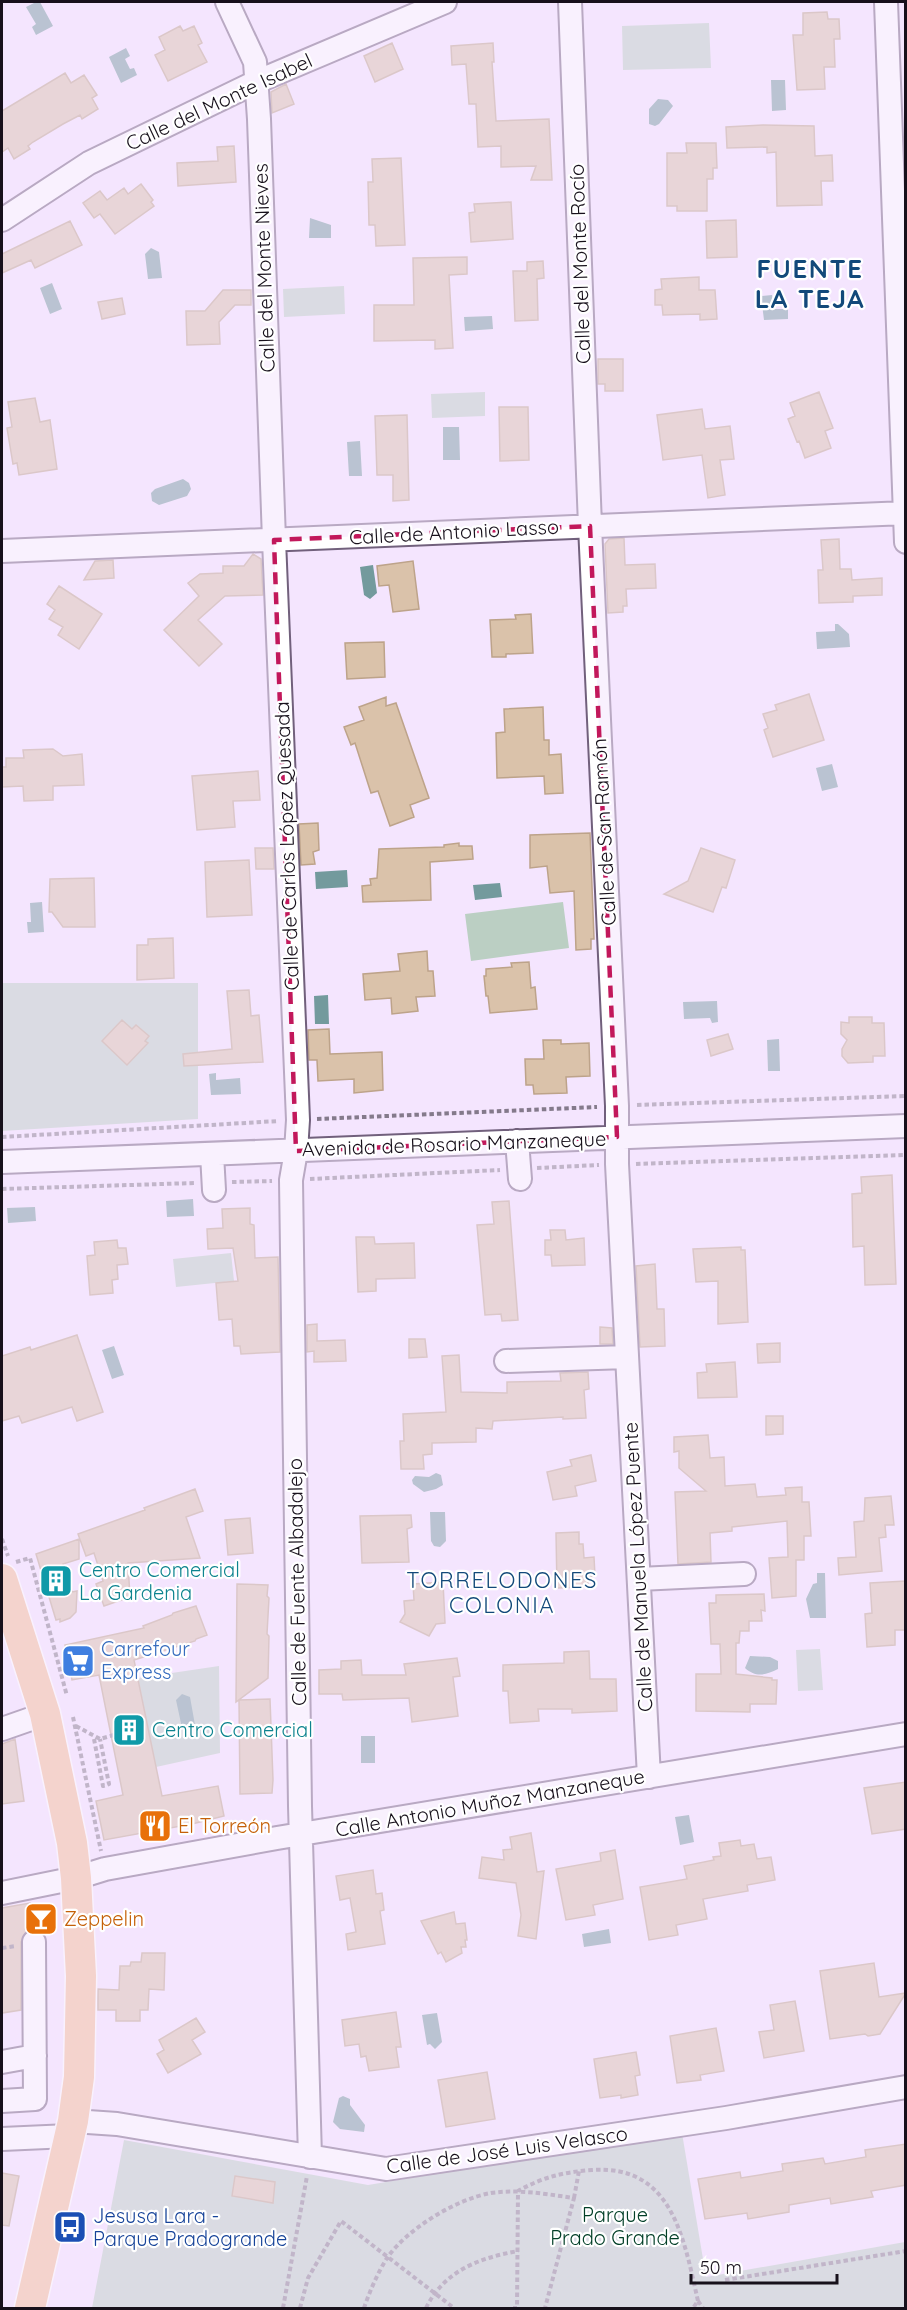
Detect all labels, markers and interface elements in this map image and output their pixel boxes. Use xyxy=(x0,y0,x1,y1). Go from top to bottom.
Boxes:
street label: Calle del Monte Isabel xyxy=(122,47,316,156)
street label: Calle del Monte Nieves xyxy=(247,163,280,373)
street label: Calle del Monte Rocío xyxy=(564,164,595,364)
district label: FUENTE LA TEJA xyxy=(755,252,865,315)
street label: Calle de Antonio Lasso xyxy=(348,514,560,549)
street label: Calle de Carlos López Quesada xyxy=(269,701,304,991)
street label: Calle de San Ramón xyxy=(586,738,621,926)
street label: Avenida de Rosario Manzaneque xyxy=(301,1126,607,1161)
street label: Calle de Manuela López Puente xyxy=(617,1422,658,1713)
street label: Calle de Fuente Albadalejo xyxy=(282,1458,311,1706)
place label: Centro Comercial La Gardenia xyxy=(79,1557,240,1605)
building icon: Centro Comercial La Gardenia xyxy=(38,1563,74,1599)
district label: TORRELODONES COLONIA xyxy=(406,1566,598,1619)
place label: Carrefour Express xyxy=(101,1636,190,1684)
supermarket icon: Carrefour Express xyxy=(60,1643,96,1679)
building icon: Centro Comercial xyxy=(111,1712,147,1748)
place label: Centro Comercial xyxy=(152,1717,313,1742)
street label: Calle Antonio Muñoz Manzaneque xyxy=(333,1763,646,1842)
restaurant icon: El Torreón xyxy=(137,1808,173,1844)
place label: El Torreón xyxy=(178,1813,271,1838)
bar icon: Zeppelin xyxy=(23,1901,59,1937)
place label: Zeppelin xyxy=(64,1906,144,1931)
street label: Calle de José Luis Velasco xyxy=(385,2120,629,2179)
park label: Parque Prado Grande xyxy=(550,2202,680,2250)
place label: Jesusa Lara - Parque Pradogrande xyxy=(93,2203,287,2251)
bus stop icon: Jesusa Lara - Parque Pradogrande xyxy=(52,2209,88,2245)
scale bar xyxy=(691,2247,836,2285)
text: 50 m xyxy=(700,2256,742,2279)

